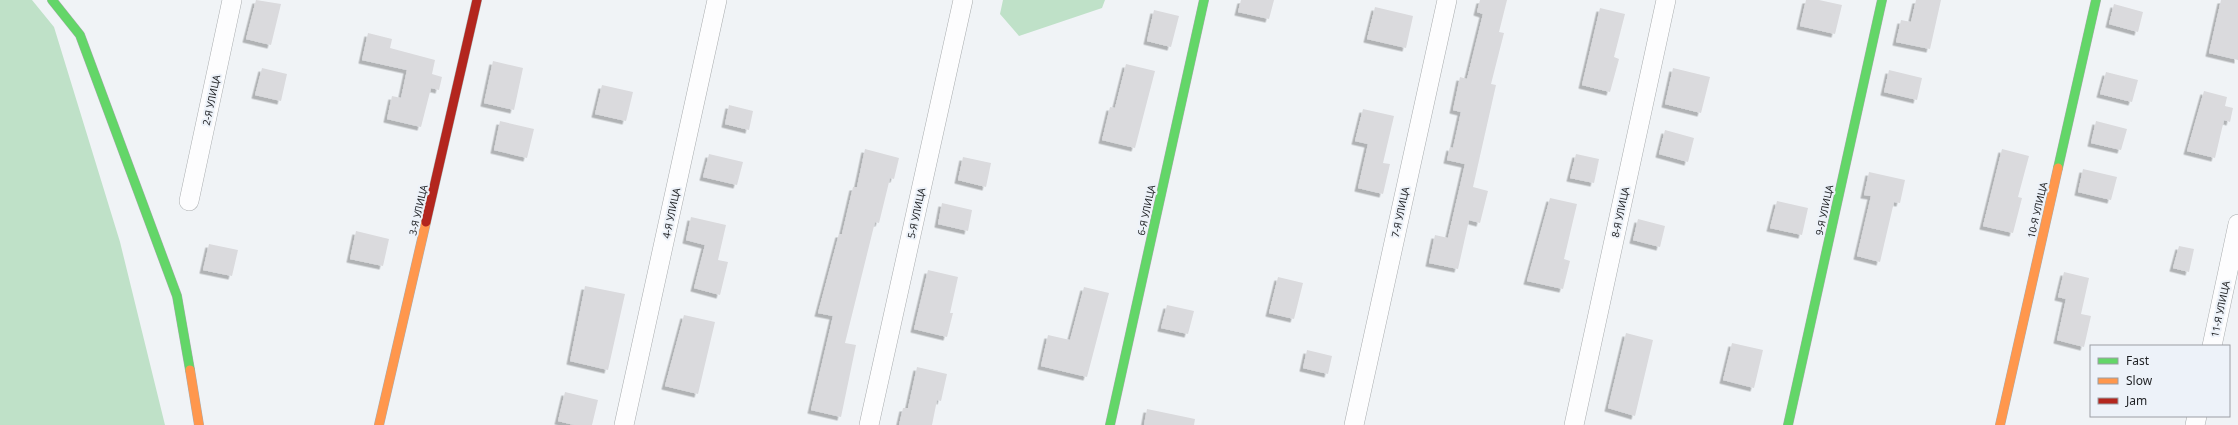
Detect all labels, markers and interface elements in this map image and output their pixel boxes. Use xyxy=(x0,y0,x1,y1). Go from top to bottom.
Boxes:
street label: 2-Я УЛИЦА xyxy=(199,73,223,127)
street label: 10-Я УЛИЦА xyxy=(2024,180,2050,239)
street label: 3-Я УЛИЦА xyxy=(405,183,431,237)
street label: 6-Я УЛИЦА xyxy=(1134,183,1158,237)
street label: 9-Я УЛИЦА xyxy=(1812,183,1836,237)
street label: 7-Я УЛИЦА xyxy=(1388,185,1412,239)
street label: 8-Я УЛИЦА xyxy=(1608,185,1632,239)
street label: 4-Я УЛИЦА xyxy=(659,186,683,240)
street label: 5-Я УЛИЦА xyxy=(904,186,928,240)
street label: 11-Я УЛИЦА xyxy=(2207,279,2233,338)
legend xyxy=(2090,345,2230,417)
text: Fast xyxy=(2126,352,2150,369)
text: Slow xyxy=(2126,372,2153,389)
text: Jam xyxy=(2125,392,2147,409)

